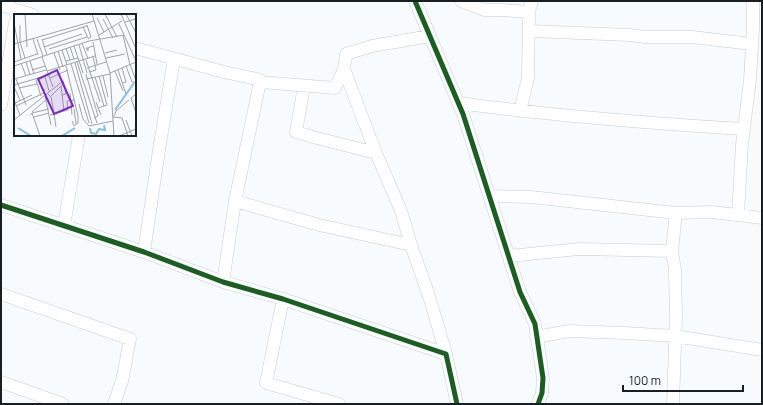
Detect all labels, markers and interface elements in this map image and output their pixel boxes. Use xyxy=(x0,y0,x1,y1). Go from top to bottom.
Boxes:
inset map xyxy=(14,14,136,136)
scale bar xyxy=(623,367,743,393)
text: 100 m xyxy=(629,372,661,389)

